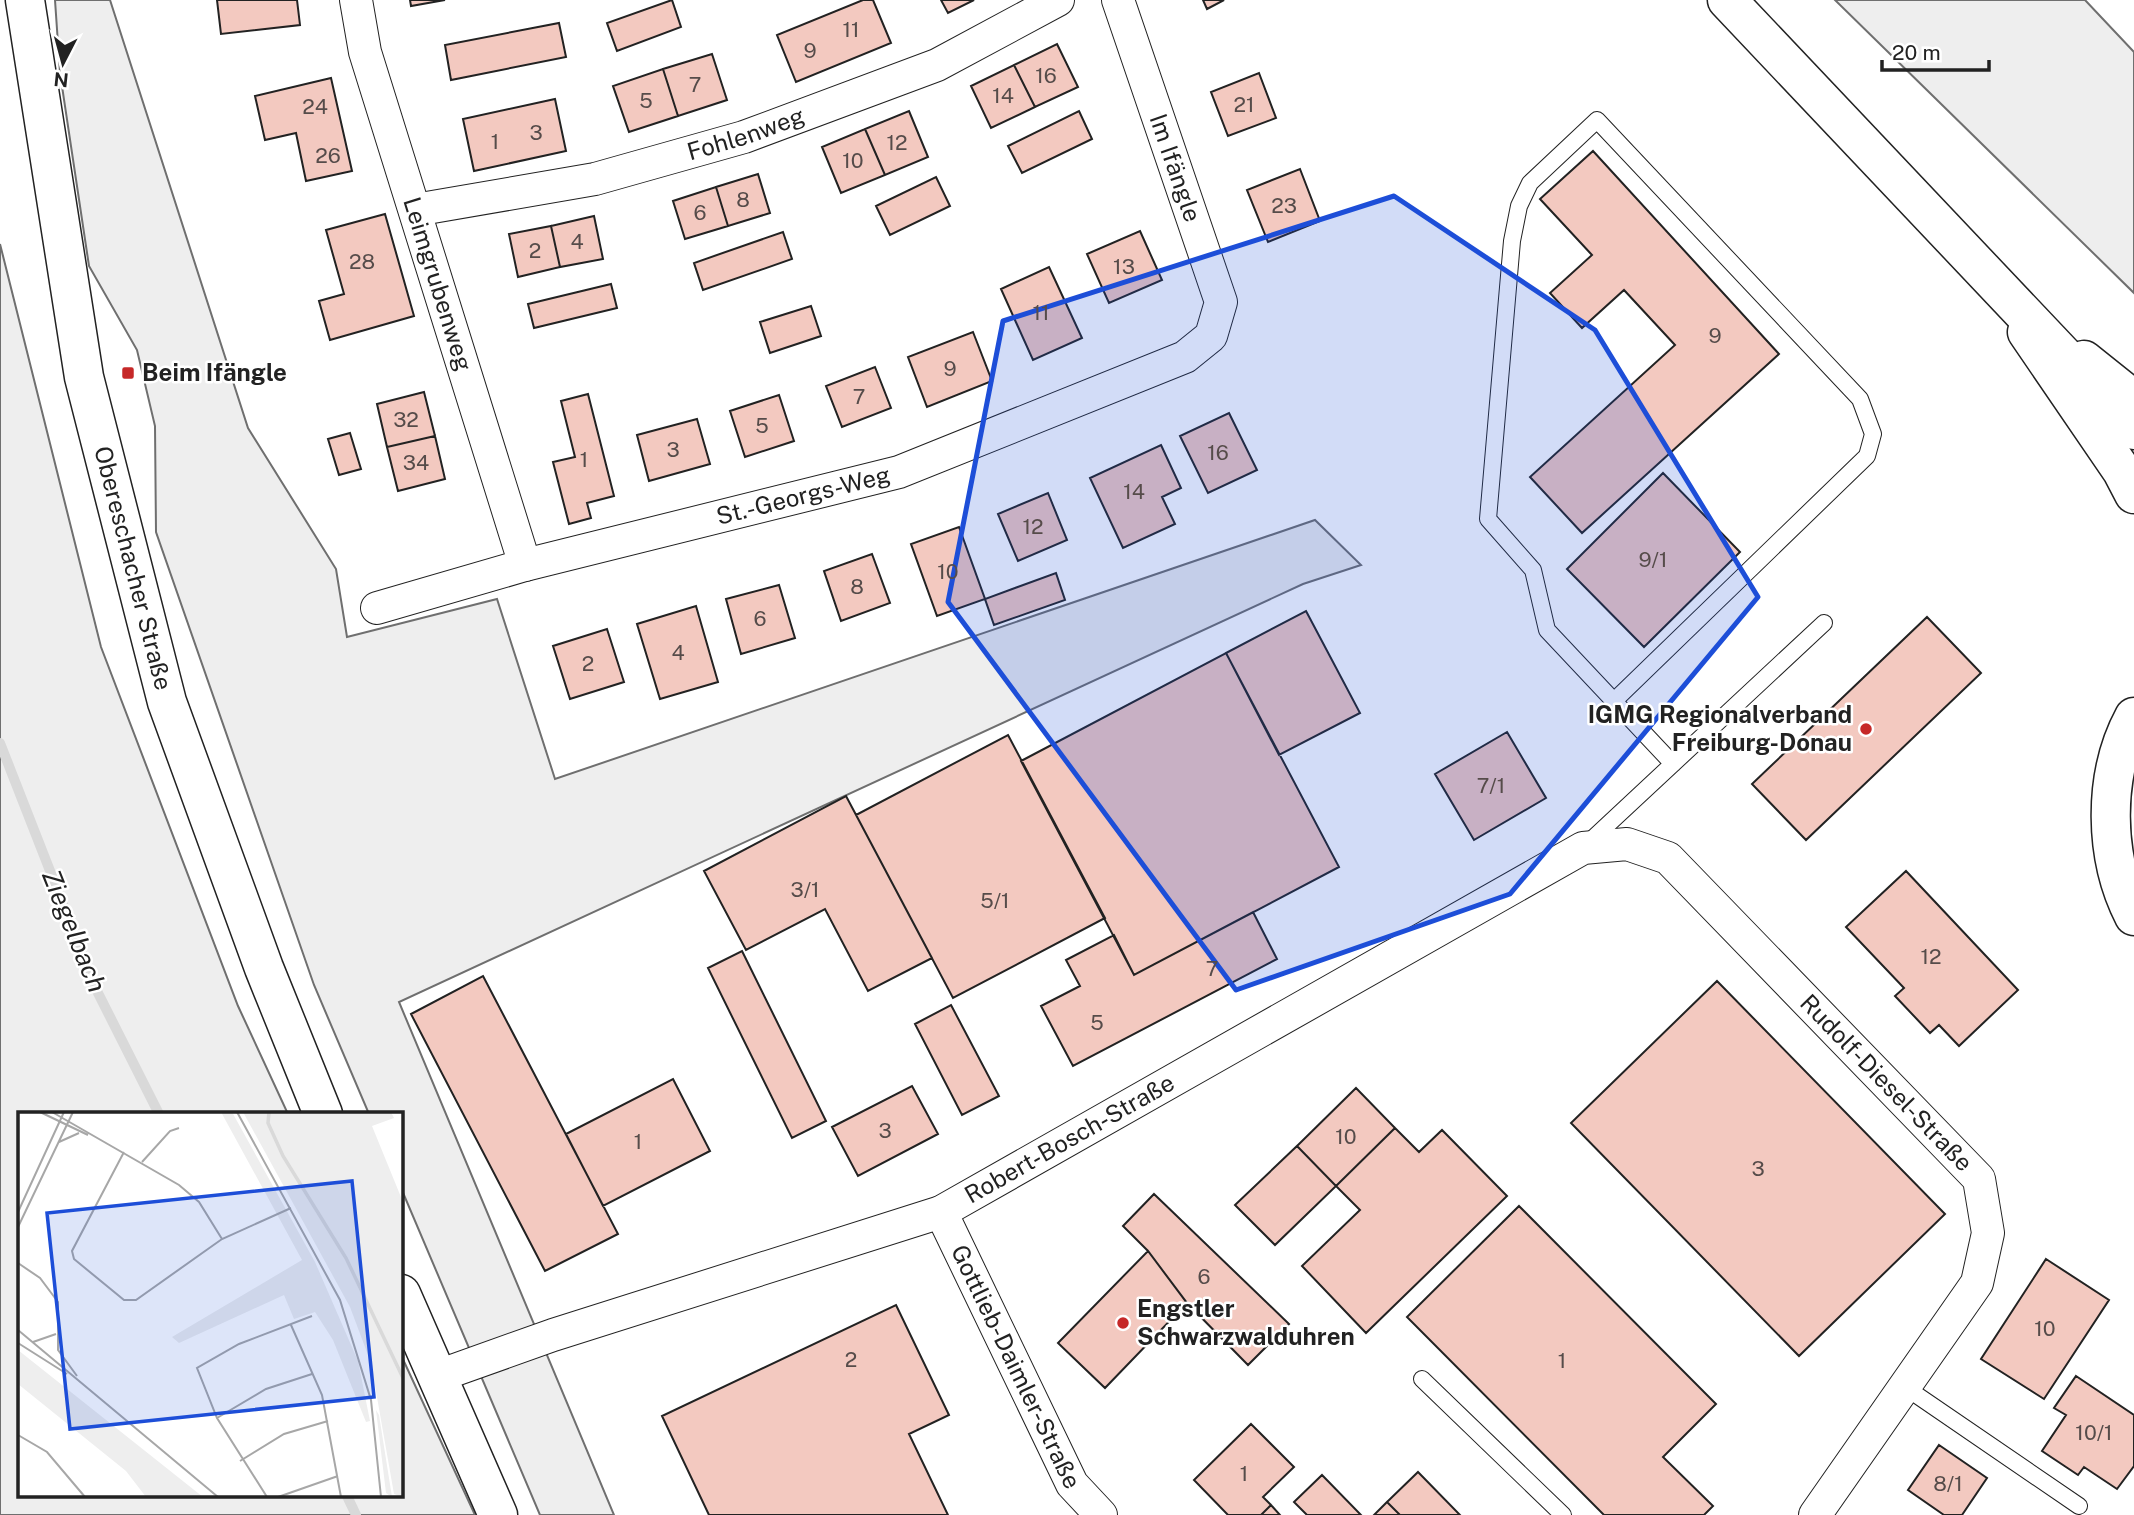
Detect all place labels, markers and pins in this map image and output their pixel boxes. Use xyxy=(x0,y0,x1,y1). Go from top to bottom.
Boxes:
place label: Beim Ifängle xyxy=(142,358,287,386)
marker: Beim Ifängle xyxy=(120,365,136,381)
place label: IGMG Regionalverband Freiburg-Donau xyxy=(1588,700,1852,756)
marker: IGMG Regionalverband Freiburg-Donau xyxy=(1858,721,1874,737)
place label: Engstler Schwarzwalduhren xyxy=(1137,1294,1355,1350)
marker: Engstler Schwarzwalduhren xyxy=(1115,1315,1131,1331)

